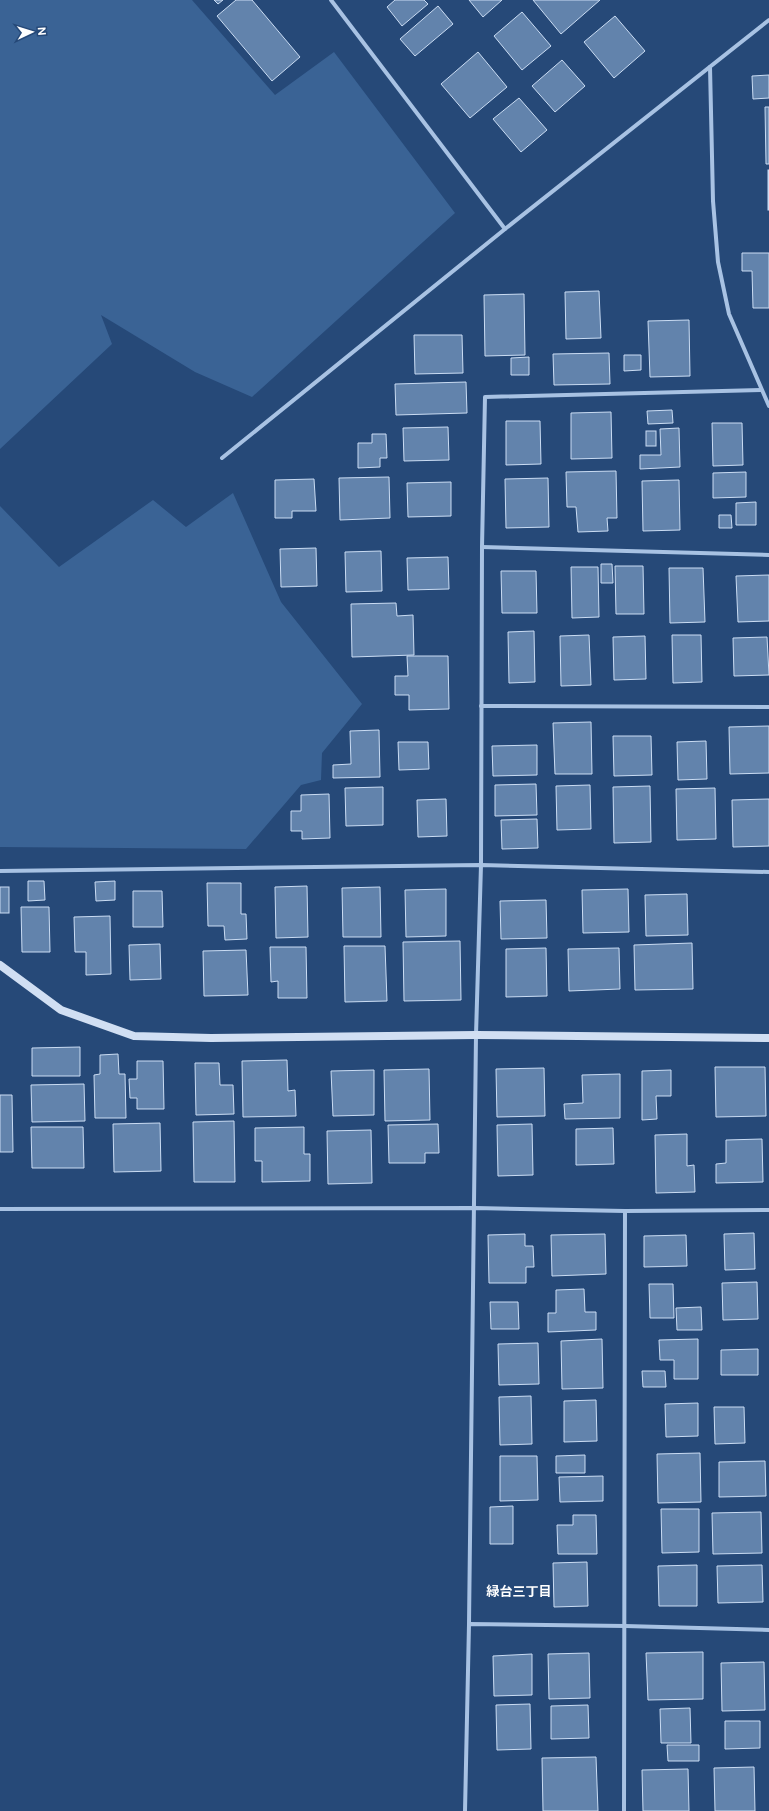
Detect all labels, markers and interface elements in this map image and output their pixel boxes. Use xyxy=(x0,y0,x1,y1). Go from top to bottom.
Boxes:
north arrow xyxy=(12,12,52,52)
text: N xyxy=(35,27,48,36)
district label: 緑台三丁目 xyxy=(485,1584,552,1599)

